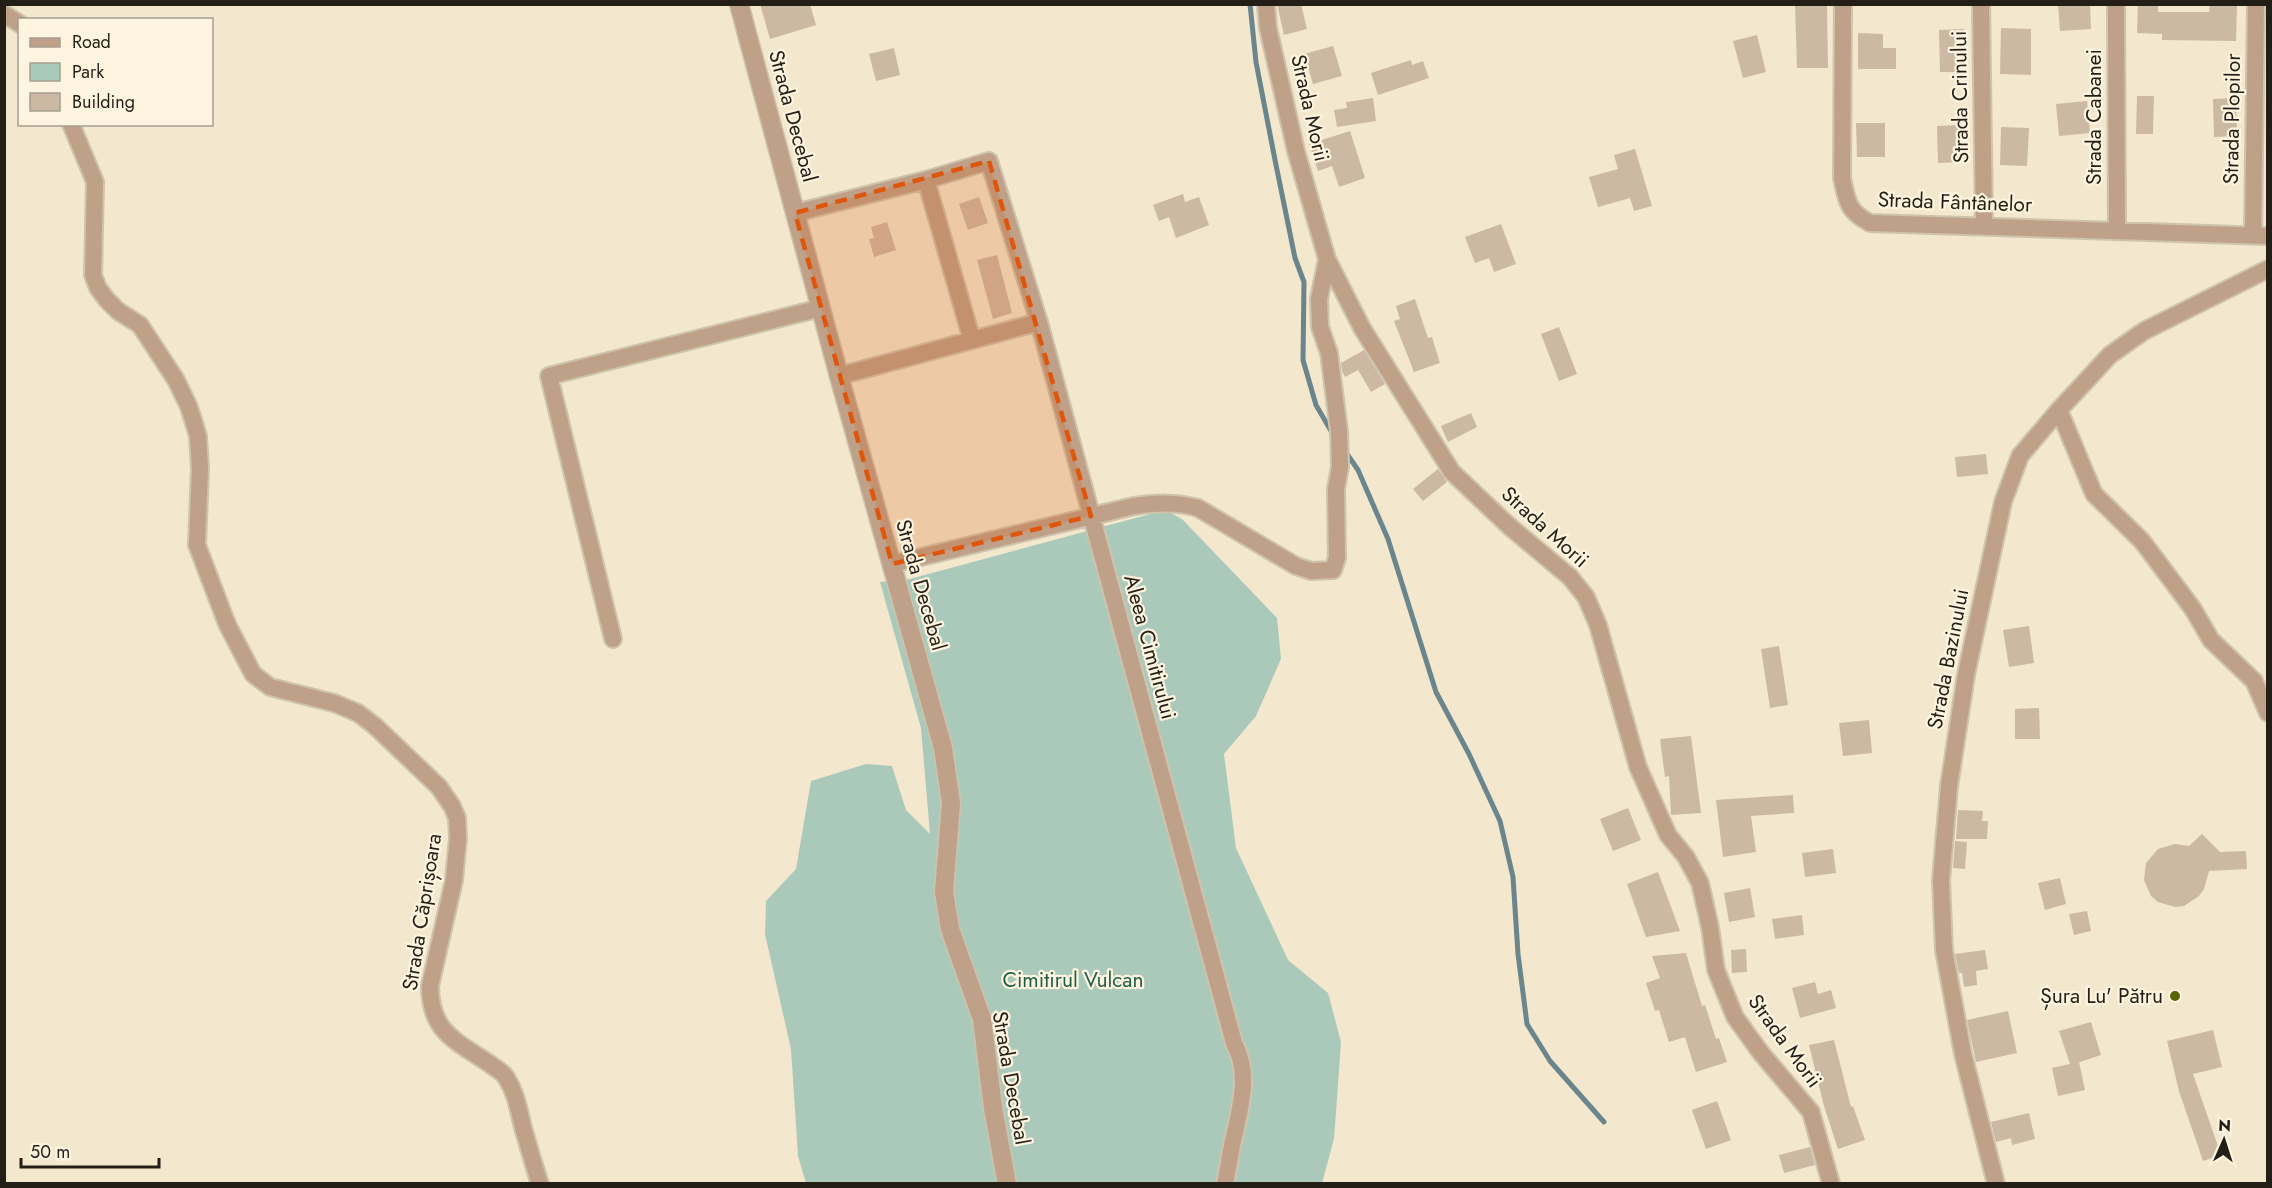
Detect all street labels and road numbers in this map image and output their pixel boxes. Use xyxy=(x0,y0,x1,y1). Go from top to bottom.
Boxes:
street label: Strada Crinului xyxy=(1944,30,1976,164)
street label: Strada Decebal xyxy=(761,47,825,185)
street label: Strada Cabanei xyxy=(2079,49,2109,185)
street label: Strada Morii xyxy=(1283,52,1337,164)
street label: Strada Plopilor xyxy=(2216,52,2248,185)
street label: Strada Fântânelor xyxy=(1877,184,2034,220)
street label: Strada Morii xyxy=(1495,479,1595,575)
street label: Strada Decebal xyxy=(888,516,954,654)
street label: Aleea Cimitirului xyxy=(1116,571,1184,723)
street label: Strada Bazinului xyxy=(1920,586,1976,732)
street label: Strada Căprișoara xyxy=(395,831,449,993)
street label: Strada Morii xyxy=(1741,988,1829,1094)
street label: Strada Decebal xyxy=(984,1009,1038,1147)

